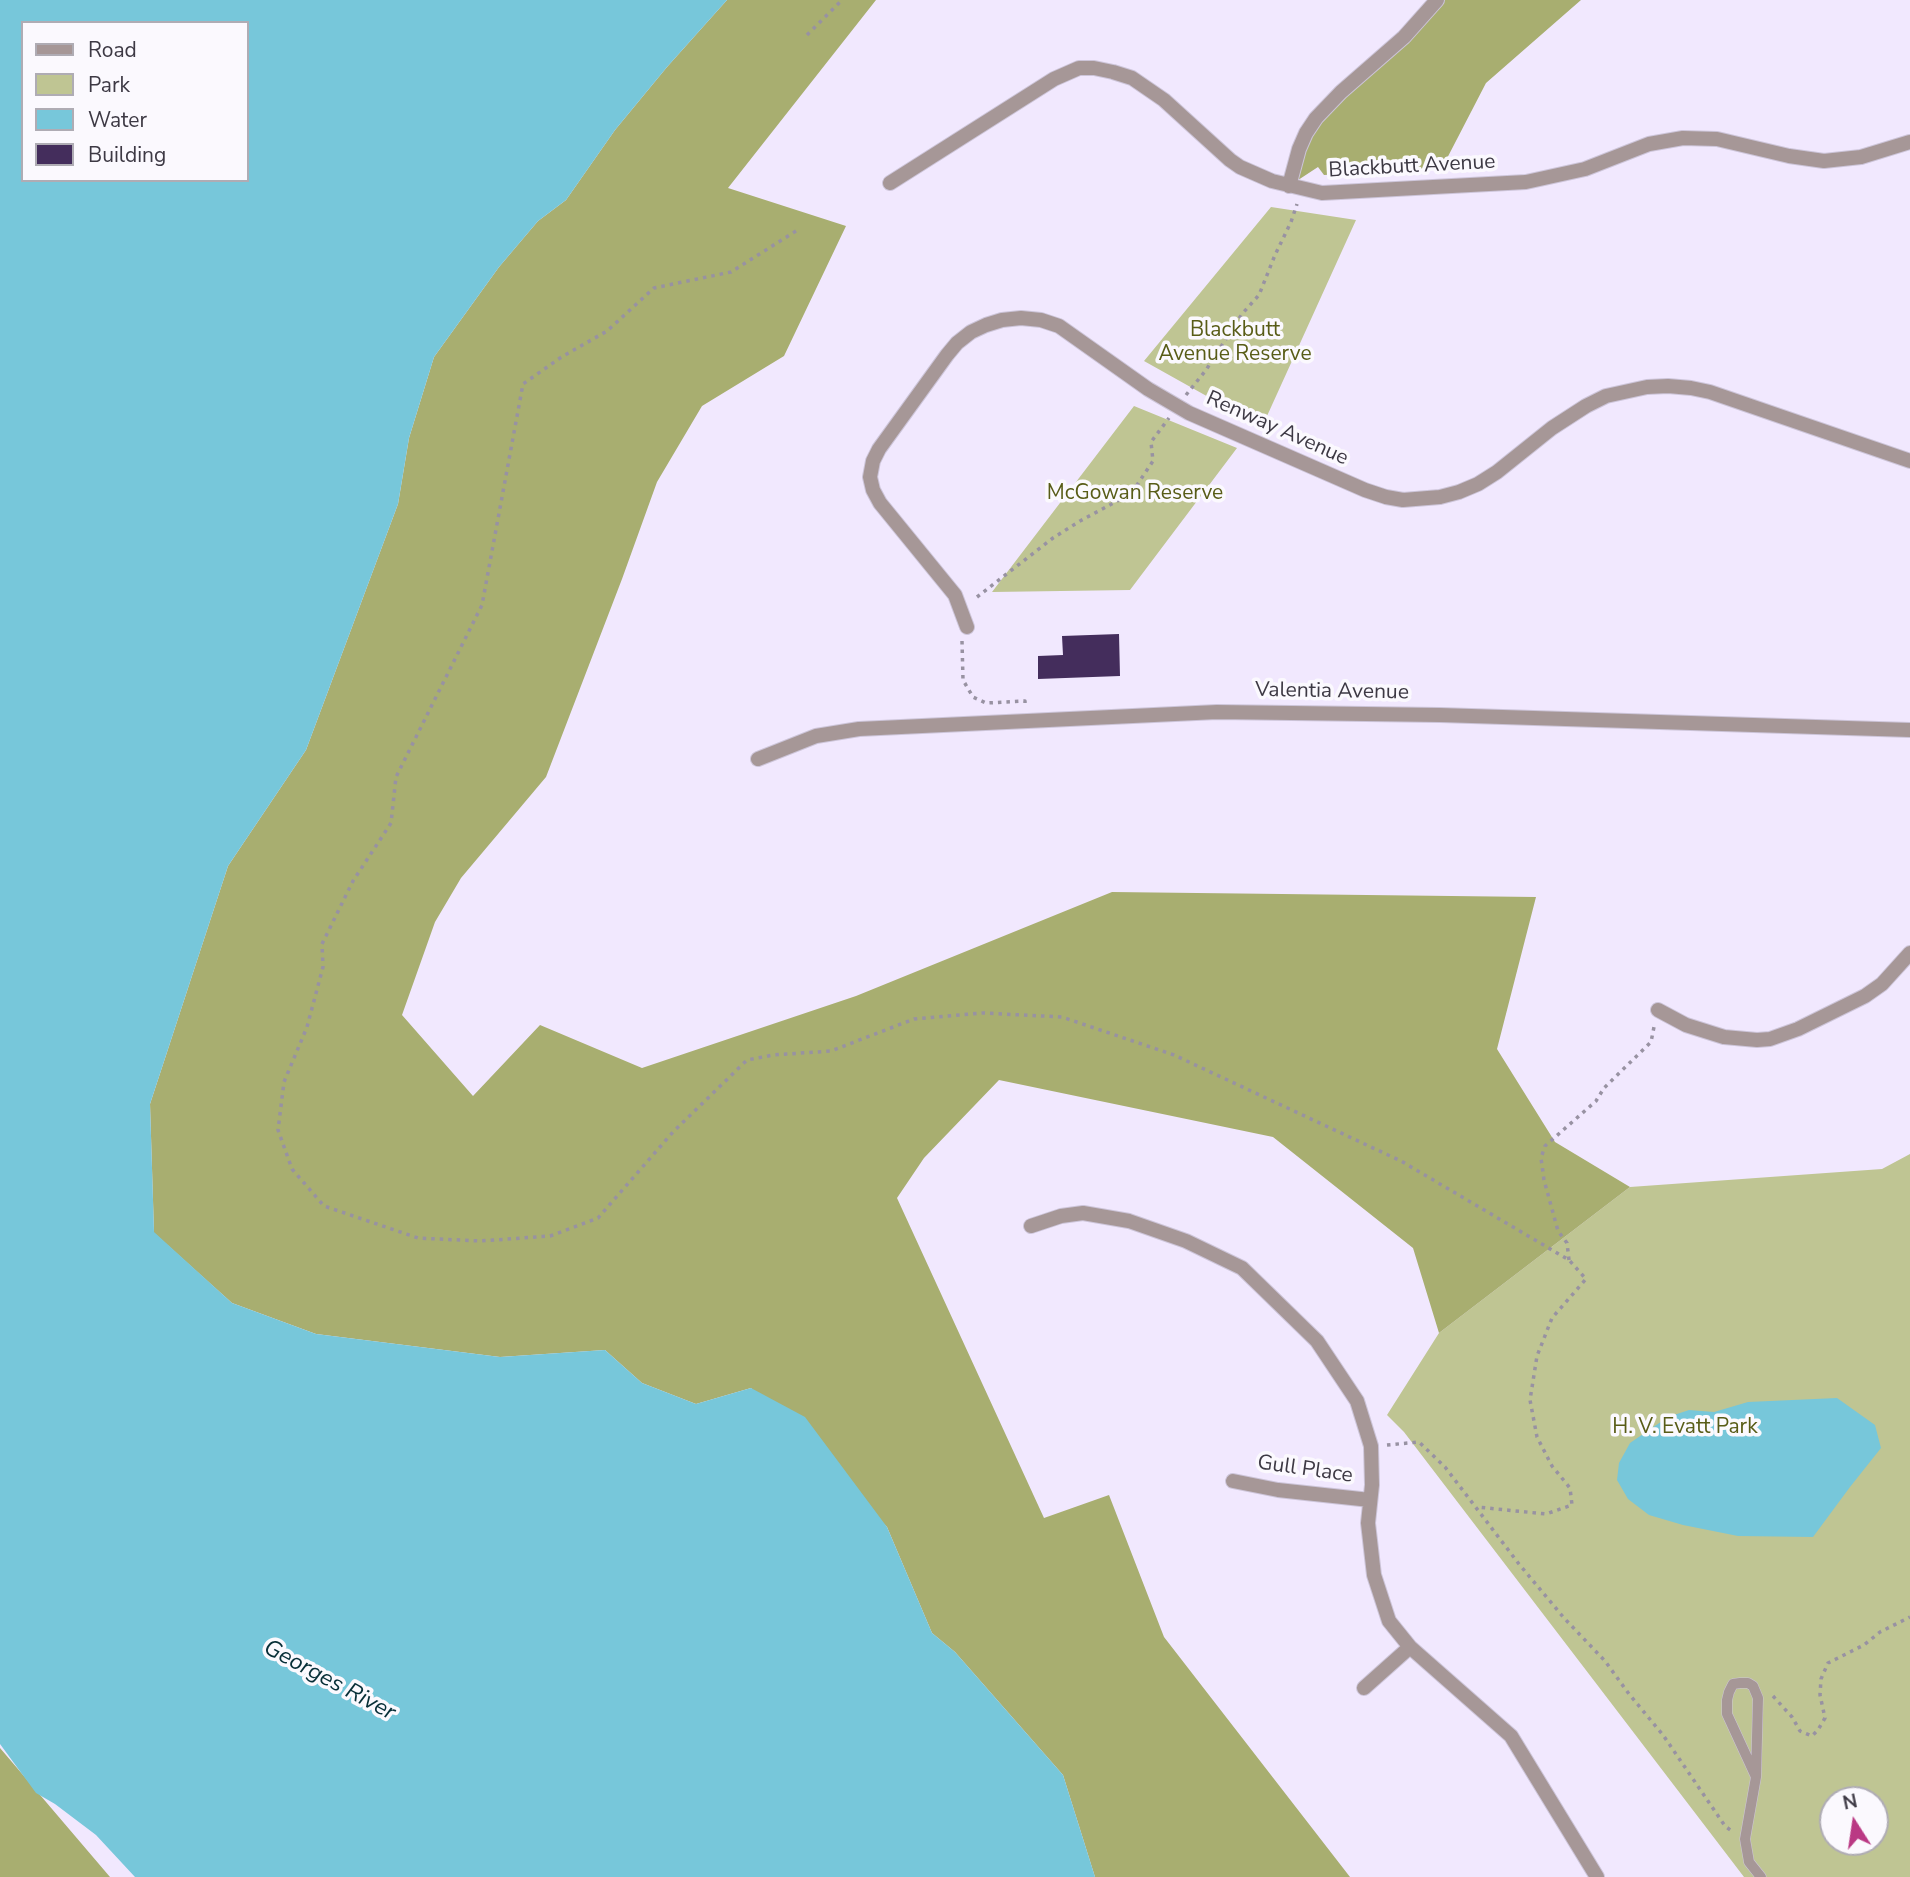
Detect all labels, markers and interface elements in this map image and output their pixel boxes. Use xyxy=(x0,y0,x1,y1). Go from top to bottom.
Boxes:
legend xyxy=(21,21,248,182)
text: Road xyxy=(88,36,137,64)
text: Park xyxy=(88,71,130,99)
text: Water xyxy=(88,106,147,134)
text: Building xyxy=(88,141,166,169)
street label: Blackbutt Avenue xyxy=(1328,150,1496,184)
park label: Blackbutt Avenue Reserve xyxy=(1158,318,1312,368)
street label: Renway Avenue xyxy=(1202,386,1352,472)
park label: McGowan Reserve xyxy=(1047,481,1223,507)
street label: Valentia Avenue xyxy=(1255,678,1409,706)
park label: H. V. Evatt Park xyxy=(1612,1415,1758,1441)
street label: Gull Place xyxy=(1256,1451,1354,1489)
water label: Georges River xyxy=(258,1635,400,1727)
north arrow xyxy=(1819,1786,1889,1856)
text: N xyxy=(1840,1788,1860,1817)

